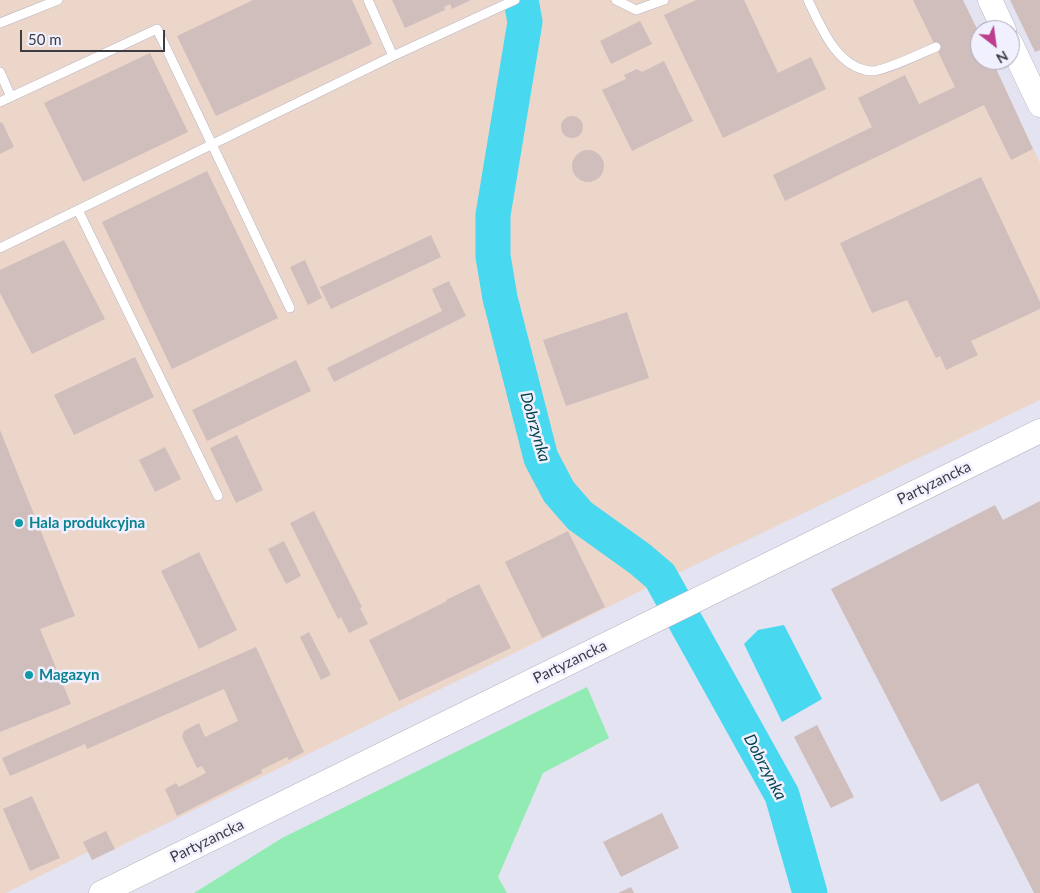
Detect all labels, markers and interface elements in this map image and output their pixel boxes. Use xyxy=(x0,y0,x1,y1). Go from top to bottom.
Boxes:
scale bar xyxy=(22,20,168,52)
north arrow xyxy=(970,20,1020,70)
text: 50 m xyxy=(28,30,62,48)
text: N xyxy=(993,47,1011,68)
water label: Dobrzynka xyxy=(516,390,554,464)
street label: Partyzancka xyxy=(894,457,974,509)
place label: Hala produkcyjna xyxy=(29,514,145,532)
marker: Hala produkcyjna xyxy=(13,517,25,529)
street label: Partyzancka xyxy=(530,636,610,688)
place label: Magazyn xyxy=(39,666,99,684)
marker: Magazyn xyxy=(23,669,35,681)
water label: Dobrzynka xyxy=(740,731,790,803)
street label: Partyzancka xyxy=(167,815,247,867)

